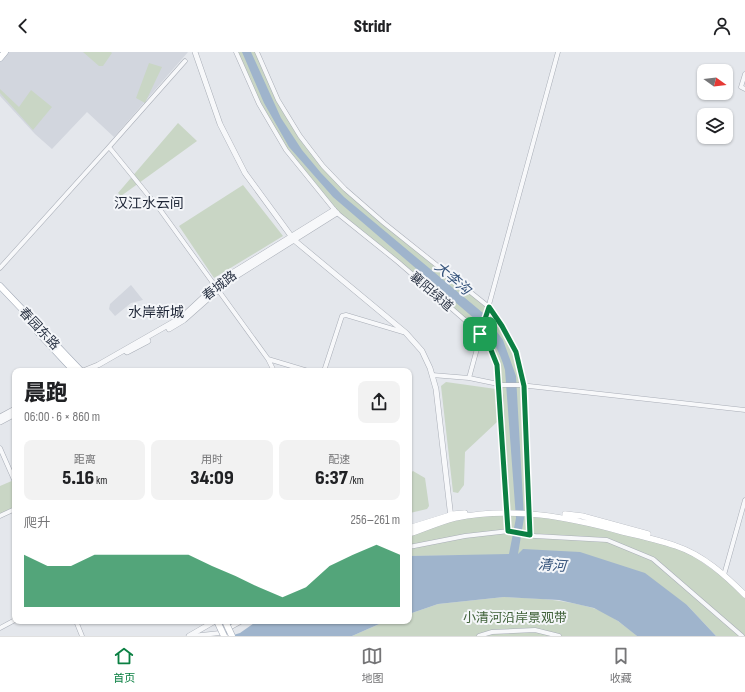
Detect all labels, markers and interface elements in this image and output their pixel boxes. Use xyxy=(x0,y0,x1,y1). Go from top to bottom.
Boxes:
icon: back xyxy=(12,15,34,37)
icon: person xyxy=(711,15,733,37)
text: Stridr xyxy=(354,16,391,37)
north arrow xyxy=(697,64,733,100)
map controls xyxy=(697,64,733,144)
button: layers xyxy=(697,108,733,144)
district label: 汉江水云间 xyxy=(114,195,184,212)
water label: 大李沟 xyxy=(431,258,476,300)
street label: 春城路 xyxy=(199,267,240,304)
street label: 襄阳绿道 xyxy=(406,269,456,315)
street label: 春园东路 xyxy=(16,304,63,353)
district label: 水岸新城 xyxy=(128,304,184,321)
pin xyxy=(463,317,497,351)
icon: arrive xyxy=(469,323,491,345)
text: 晨跑 xyxy=(24,380,68,407)
button: share xyxy=(358,381,400,423)
text: 06:00 · 6 × 860 m xyxy=(24,409,100,425)
text: 距离 xyxy=(74,453,96,466)
text: 用时 xyxy=(201,453,223,466)
text: 配速 xyxy=(328,453,350,466)
text: 5.16 xyxy=(62,466,94,490)
text: 34:09 xyxy=(190,466,234,490)
text: 6:37 xyxy=(315,466,348,490)
text: km xyxy=(94,474,107,487)
text: /km xyxy=(348,474,364,487)
text: 256–261 m xyxy=(350,512,400,528)
text: 爬升 xyxy=(24,515,50,531)
water label: 清河 xyxy=(537,556,570,575)
park label: 小清河沿岸景观带 xyxy=(463,610,567,626)
tab: 首页 xyxy=(113,645,135,685)
tab: 地图 xyxy=(361,645,383,685)
tab: 收藏 xyxy=(610,645,632,685)

